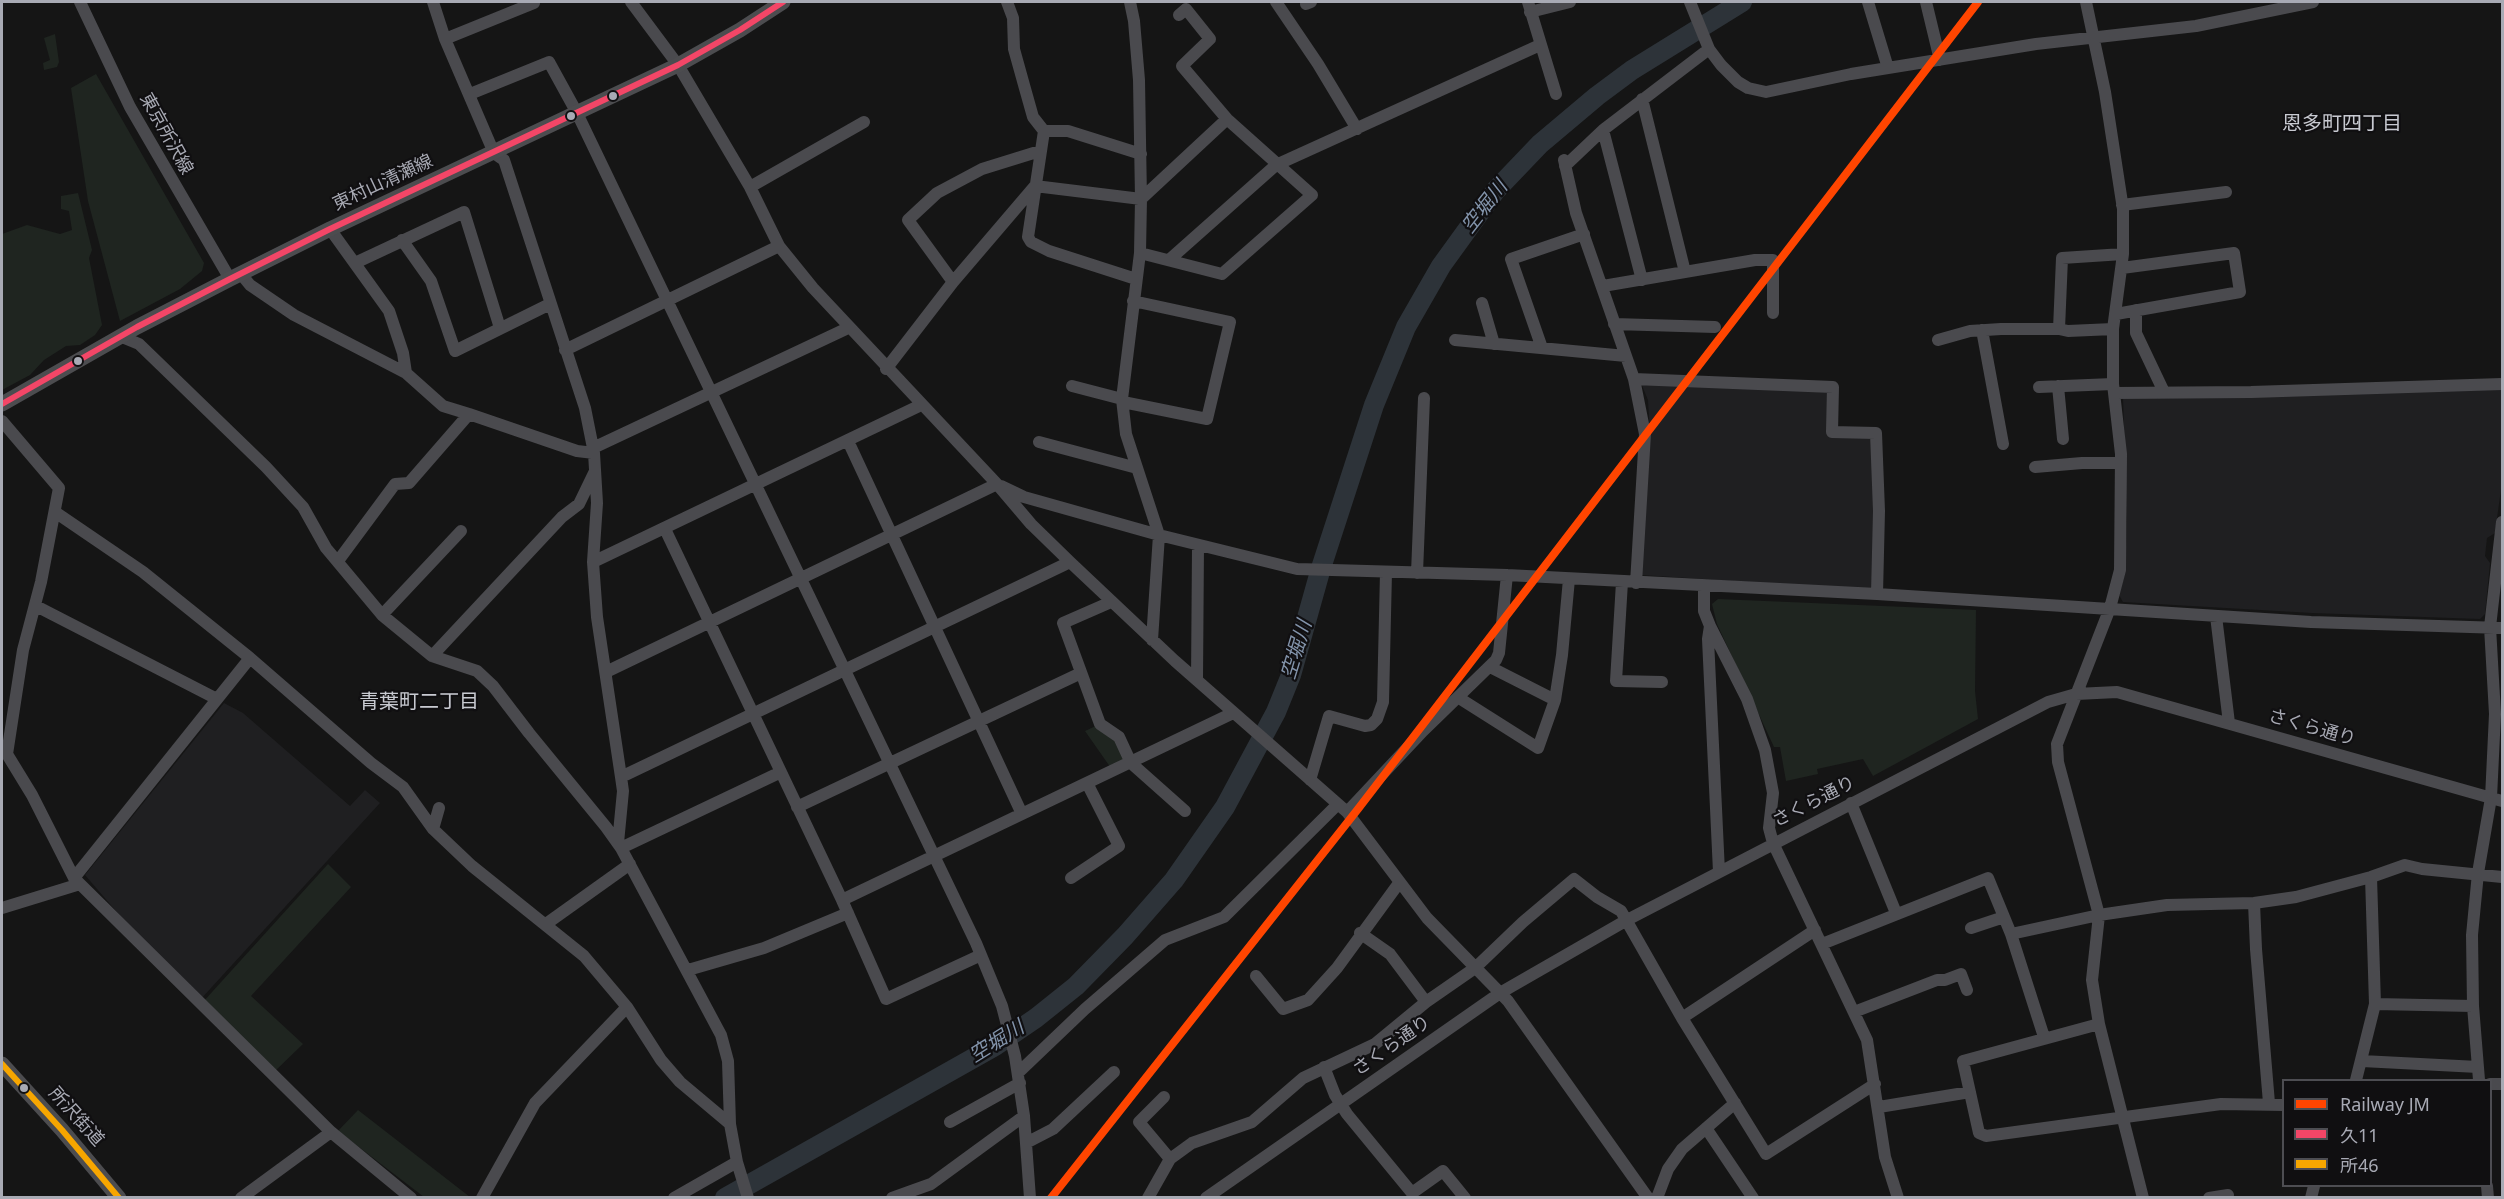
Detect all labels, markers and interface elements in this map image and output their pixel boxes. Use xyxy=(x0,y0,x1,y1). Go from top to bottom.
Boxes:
street label: 東京所沢線 xyxy=(135,89,197,179)
unlabelled marker xyxy=(607,90,619,102)
unlabelled marker xyxy=(565,110,577,122)
district label: 恩多町四丁目 xyxy=(2282,112,2402,136)
street label: 東村山清瀬線 xyxy=(329,150,437,216)
water label: 空堀川 xyxy=(1457,176,1513,238)
unlabelled marker xyxy=(72,355,84,367)
water label: 空堀川 xyxy=(1277,618,1317,682)
district label: 青葉町二丁目 xyxy=(359,690,479,714)
street label: さくら通り xyxy=(2266,705,2358,751)
street label: さくら通り xyxy=(1769,772,1859,832)
street label: さくら通り xyxy=(1349,1011,1435,1081)
water label: 空堀川 xyxy=(965,1016,1029,1068)
legend xyxy=(2282,1079,2492,1187)
unlabelled marker xyxy=(18,1082,30,1094)
street label: 所沢街道 xyxy=(44,1083,108,1151)
text: Railway JM xyxy=(2340,1092,2430,1116)
text: 久11 xyxy=(2340,1123,2379,1147)
text: 所46 xyxy=(2340,1153,2379,1177)

